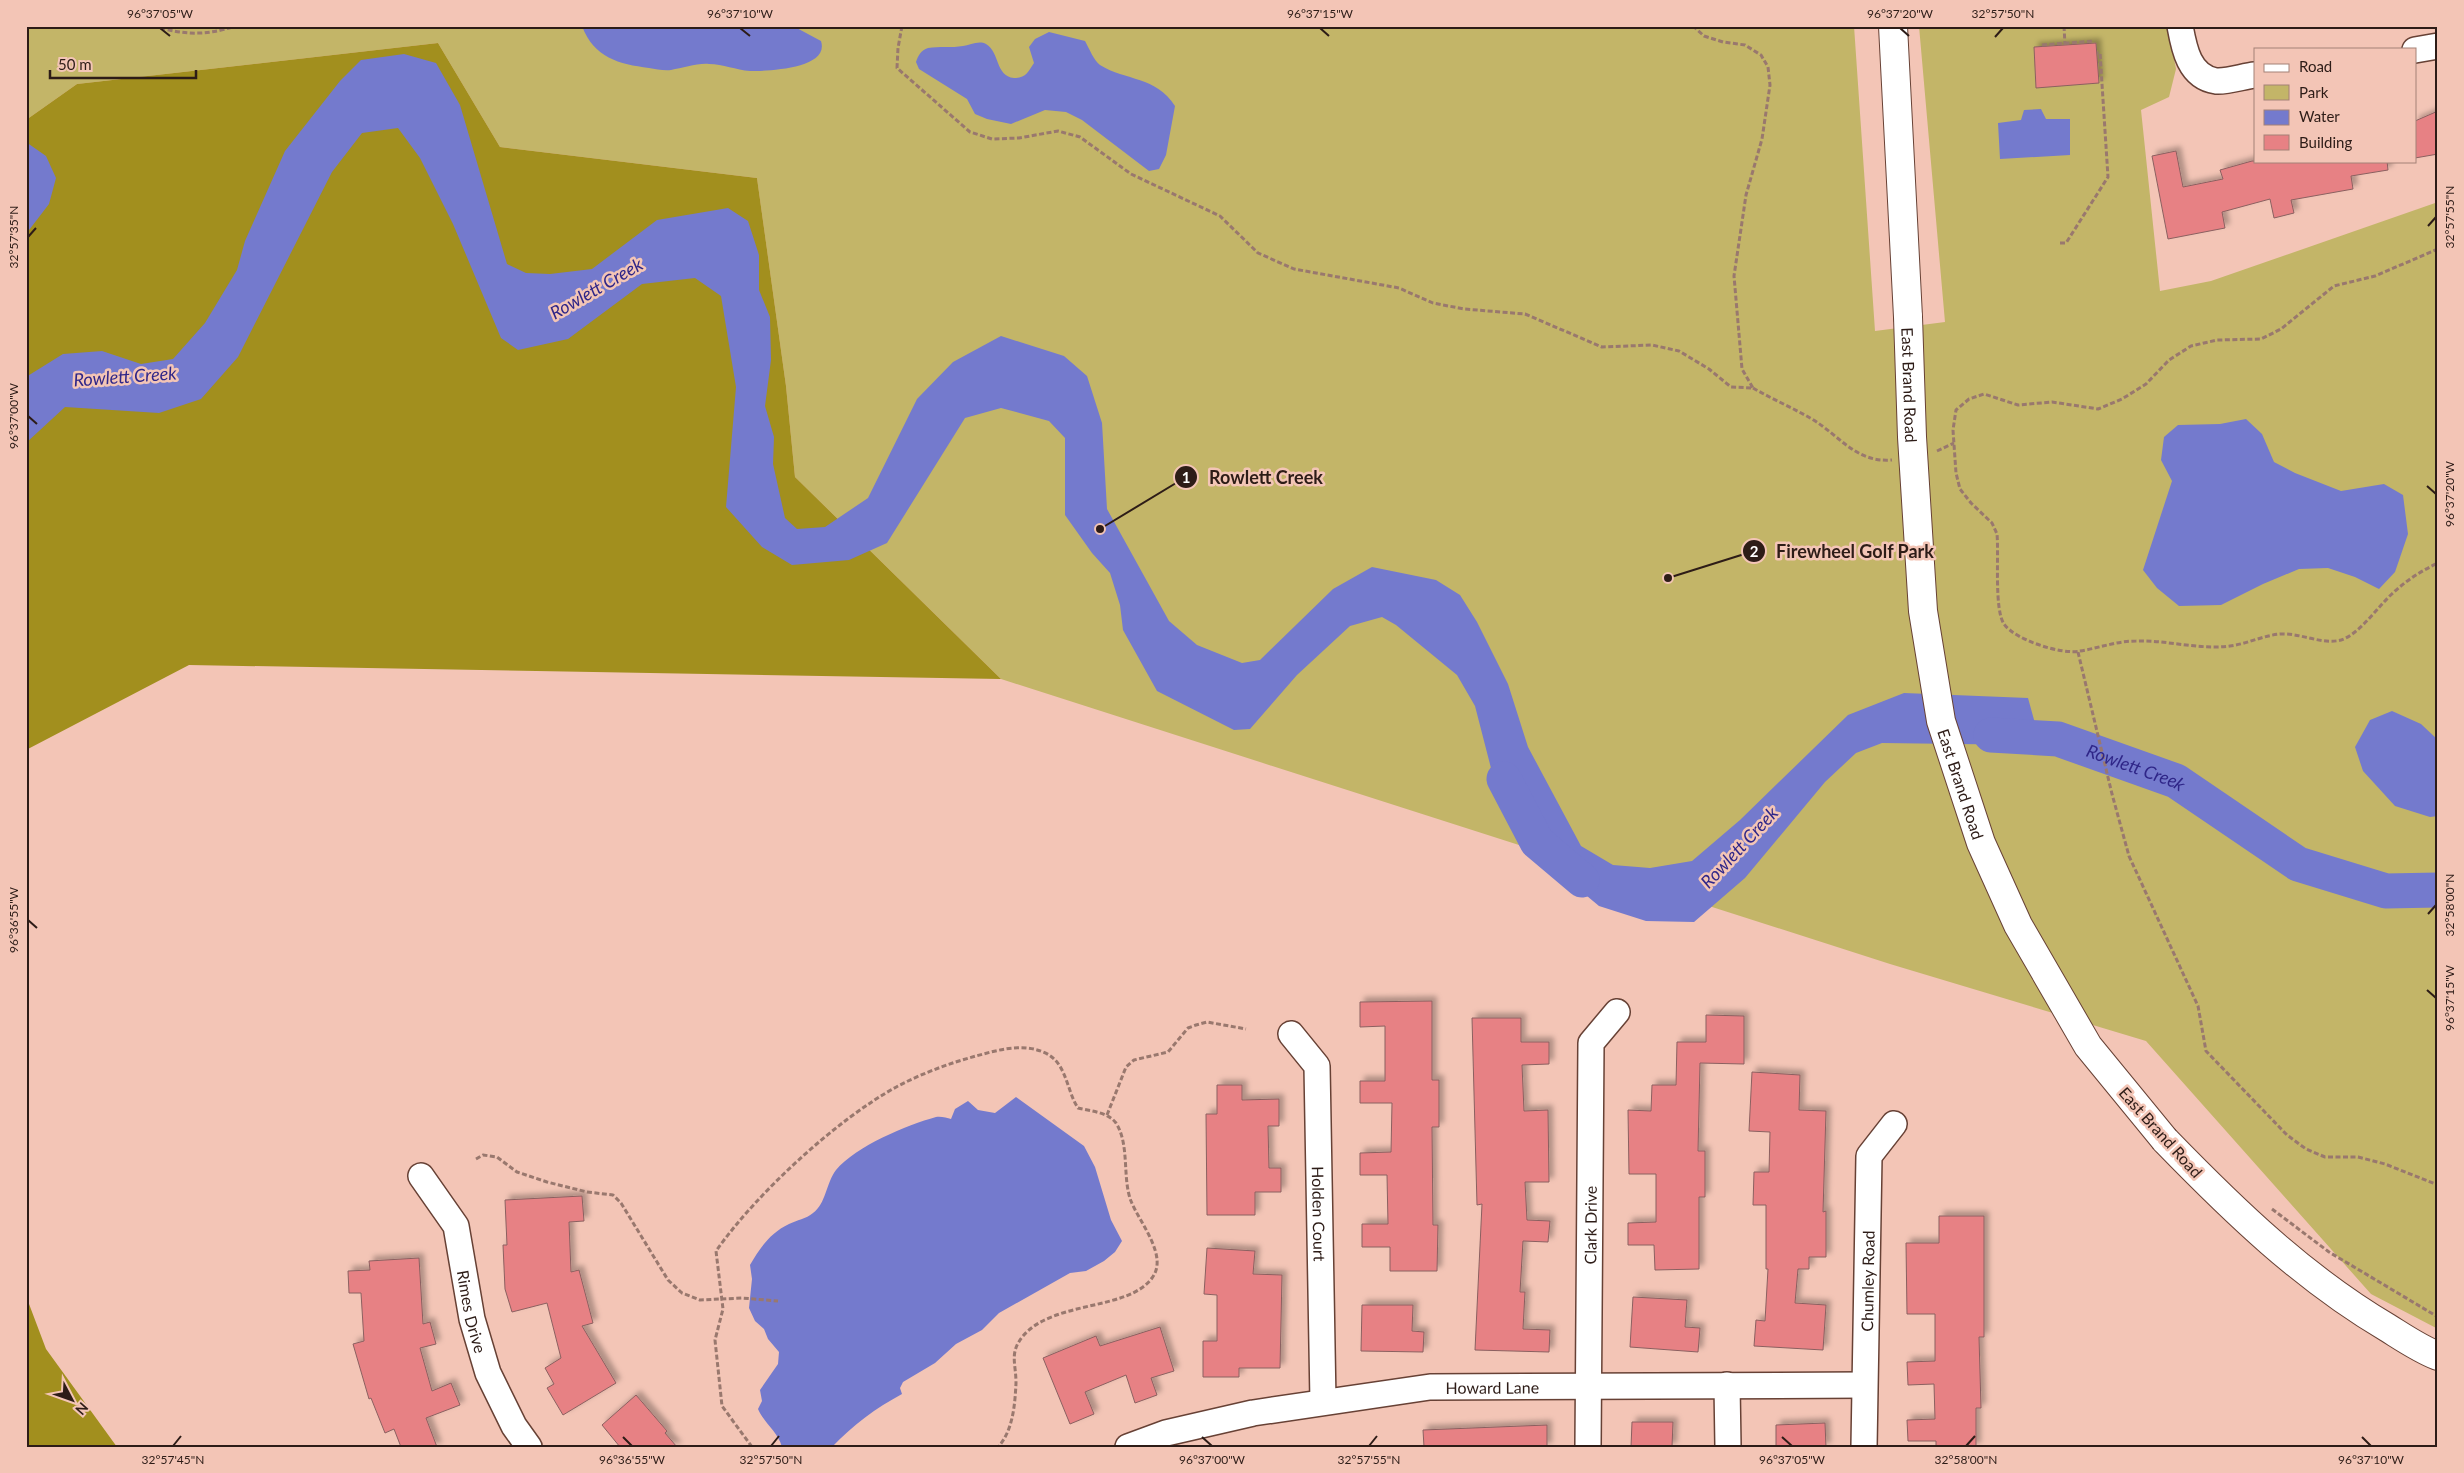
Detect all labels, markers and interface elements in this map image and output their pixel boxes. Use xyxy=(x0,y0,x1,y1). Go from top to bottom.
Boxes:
text: 96°37'05"W xyxy=(127,6,194,21)
text: 96°37'10"W xyxy=(707,6,774,21)
text: 96°37'15"W xyxy=(1287,6,1354,21)
text: 96°37'20"W xyxy=(1867,6,1934,21)
text: 32°57'50"N xyxy=(1972,6,2034,21)
scale bar xyxy=(50,48,196,80)
legend xyxy=(2254,48,2416,162)
text: 50 m xyxy=(58,55,92,73)
text: Road xyxy=(2299,57,2332,75)
text: Park xyxy=(2299,83,2329,101)
text: Water xyxy=(2299,107,2340,125)
text: Building xyxy=(2299,133,2352,151)
text: 32°57'55"N xyxy=(2442,186,2457,248)
text: 32°57'35"N xyxy=(6,206,21,268)
water label: Rowlett Creek xyxy=(546,252,647,323)
street label: East Brand Road xyxy=(1899,327,1922,443)
water label: Rowlett Creek xyxy=(73,361,178,391)
text: 96°37'00"W xyxy=(6,382,21,449)
text: 96°37'20"W xyxy=(2442,460,2457,527)
callout: Rowlett Creek xyxy=(1174,461,1333,494)
text: Rowlett Creek xyxy=(1209,466,1323,488)
text: 1 xyxy=(1182,468,1190,486)
callout: Firewheel Golf Park xyxy=(1741,535,1944,568)
text: Firewheel Golf Park xyxy=(1776,540,1934,562)
text: 2 xyxy=(1750,542,1759,560)
street label: East Brand Road xyxy=(1935,726,1989,842)
water label: Rowlett Creek xyxy=(2084,739,2190,796)
water label: Rowlett Creek xyxy=(1696,801,1783,892)
text: 32°58'00"N xyxy=(2442,874,2457,936)
text: 96°36'55"W xyxy=(6,886,21,953)
text: 96°37'15"W xyxy=(2442,964,2457,1031)
street label: East Brand Road xyxy=(2115,1083,2207,1181)
street label: Holden Court xyxy=(1309,1166,1330,1262)
street label: Clark Drive xyxy=(1580,1186,1599,1264)
street label: Chumley Road xyxy=(1856,1230,1877,1332)
street label: Rimes Drive xyxy=(454,1268,491,1355)
north arrow xyxy=(48,1376,98,1426)
street label: Howard Lane xyxy=(1446,1377,1539,1396)
text: N xyxy=(72,1399,92,1419)
text: 32°57'45"N xyxy=(142,1452,204,1467)
text: 96°36'55"W xyxy=(599,1452,666,1467)
text: 32°57'50"N xyxy=(740,1452,802,1467)
text: 96°37'00"W xyxy=(1179,1452,1246,1467)
text: 32°57'55"N xyxy=(1338,1452,1400,1467)
text: 96°37'05"W xyxy=(1759,1452,1826,1467)
text: 32°58'00"N xyxy=(1935,1452,1997,1467)
text: 96°37'10"W xyxy=(2338,1452,2405,1467)

